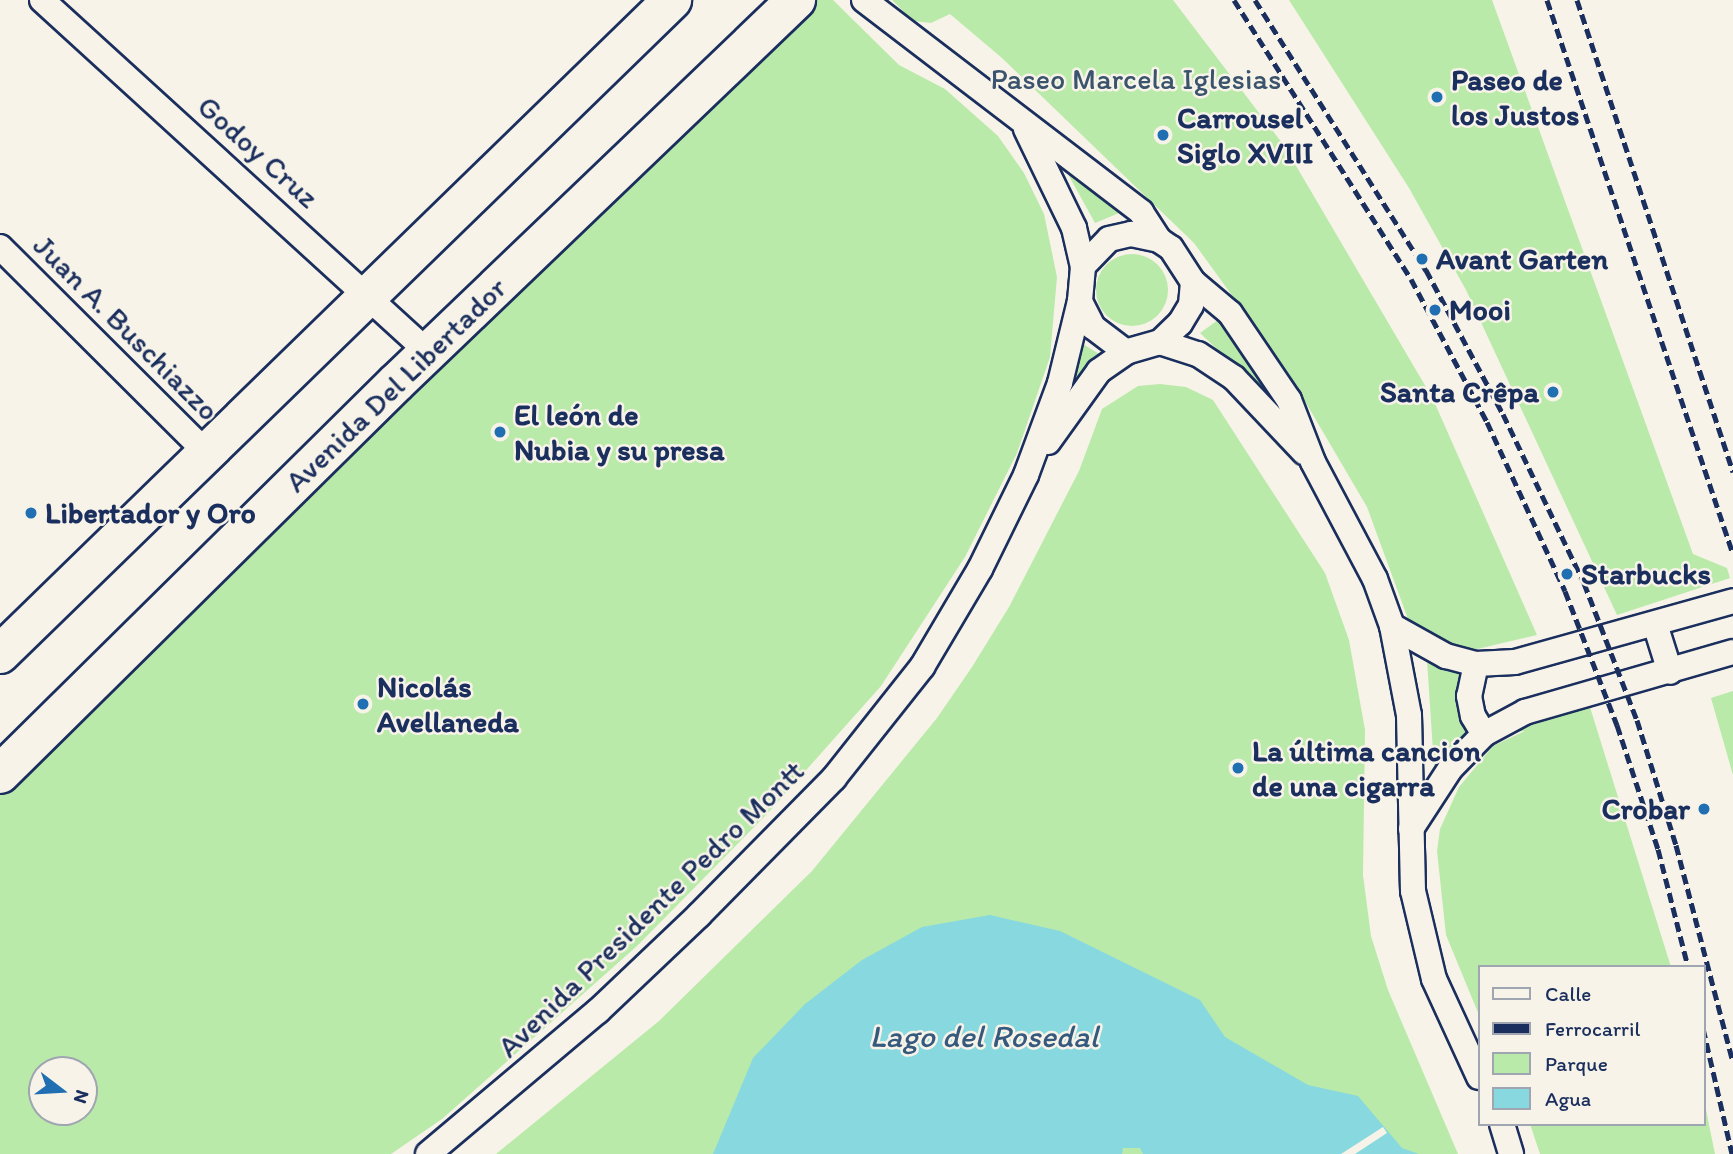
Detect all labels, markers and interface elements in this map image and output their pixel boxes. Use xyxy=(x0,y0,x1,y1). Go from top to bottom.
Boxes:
park label: Paseo Marcela Iglesias xyxy=(991,61,1281,97)
place label: Paseo de los Justos xyxy=(1451,62,1579,132)
street label: Godoy Cruz xyxy=(190,88,326,216)
marker: Paseo de los Justos xyxy=(1429,89,1445,105)
place label: Carrousel Siglo XVIII xyxy=(1177,100,1314,170)
marker: Carrousel Siglo XVIII xyxy=(1155,127,1171,143)
street label: Juan A. Buschiazzo xyxy=(26,228,226,428)
place label: Avant Garten xyxy=(1436,241,1609,277)
marker: Avant Garten xyxy=(1414,251,1430,267)
street label: Avenida Del Libertador xyxy=(278,270,514,500)
place label: Mooi xyxy=(1449,292,1511,328)
marker: Mooi xyxy=(1427,302,1443,318)
place label: Santa Crêpa xyxy=(1381,374,1539,410)
marker: Santa Crêpa xyxy=(1545,384,1561,400)
place label: El león de Nubia y su presa xyxy=(514,397,724,467)
marker: El león de Nubia y su presa xyxy=(492,424,508,440)
place label: Libertador y Oro xyxy=(45,495,256,531)
marker: Libertador y Oro xyxy=(23,505,39,521)
place label: Starbucks xyxy=(1581,556,1711,592)
marker: Starbucks xyxy=(1559,566,1575,582)
place label: Nicolás Avellaneda xyxy=(377,669,519,740)
marker: Nicolás Avellaneda xyxy=(355,696,371,712)
place label: La última canción de una cigarra xyxy=(1252,733,1480,804)
street label: Avenida Presidente Pedro Montt xyxy=(491,753,811,1065)
marker: La última canción de una cigarra xyxy=(1230,760,1246,776)
place label: Crobar xyxy=(1601,791,1690,827)
marker: Crobar xyxy=(1696,801,1712,817)
legend xyxy=(1478,965,1705,1126)
text: Calle xyxy=(1545,981,1591,1006)
text: Ferrocarril xyxy=(1545,1016,1640,1041)
water label: Lago del Rosedal xyxy=(869,1017,1099,1055)
text: Parque xyxy=(1545,1051,1608,1076)
north arrow xyxy=(28,1056,98,1126)
text: Agua xyxy=(1545,1086,1591,1111)
text: N xyxy=(69,1087,95,1106)

